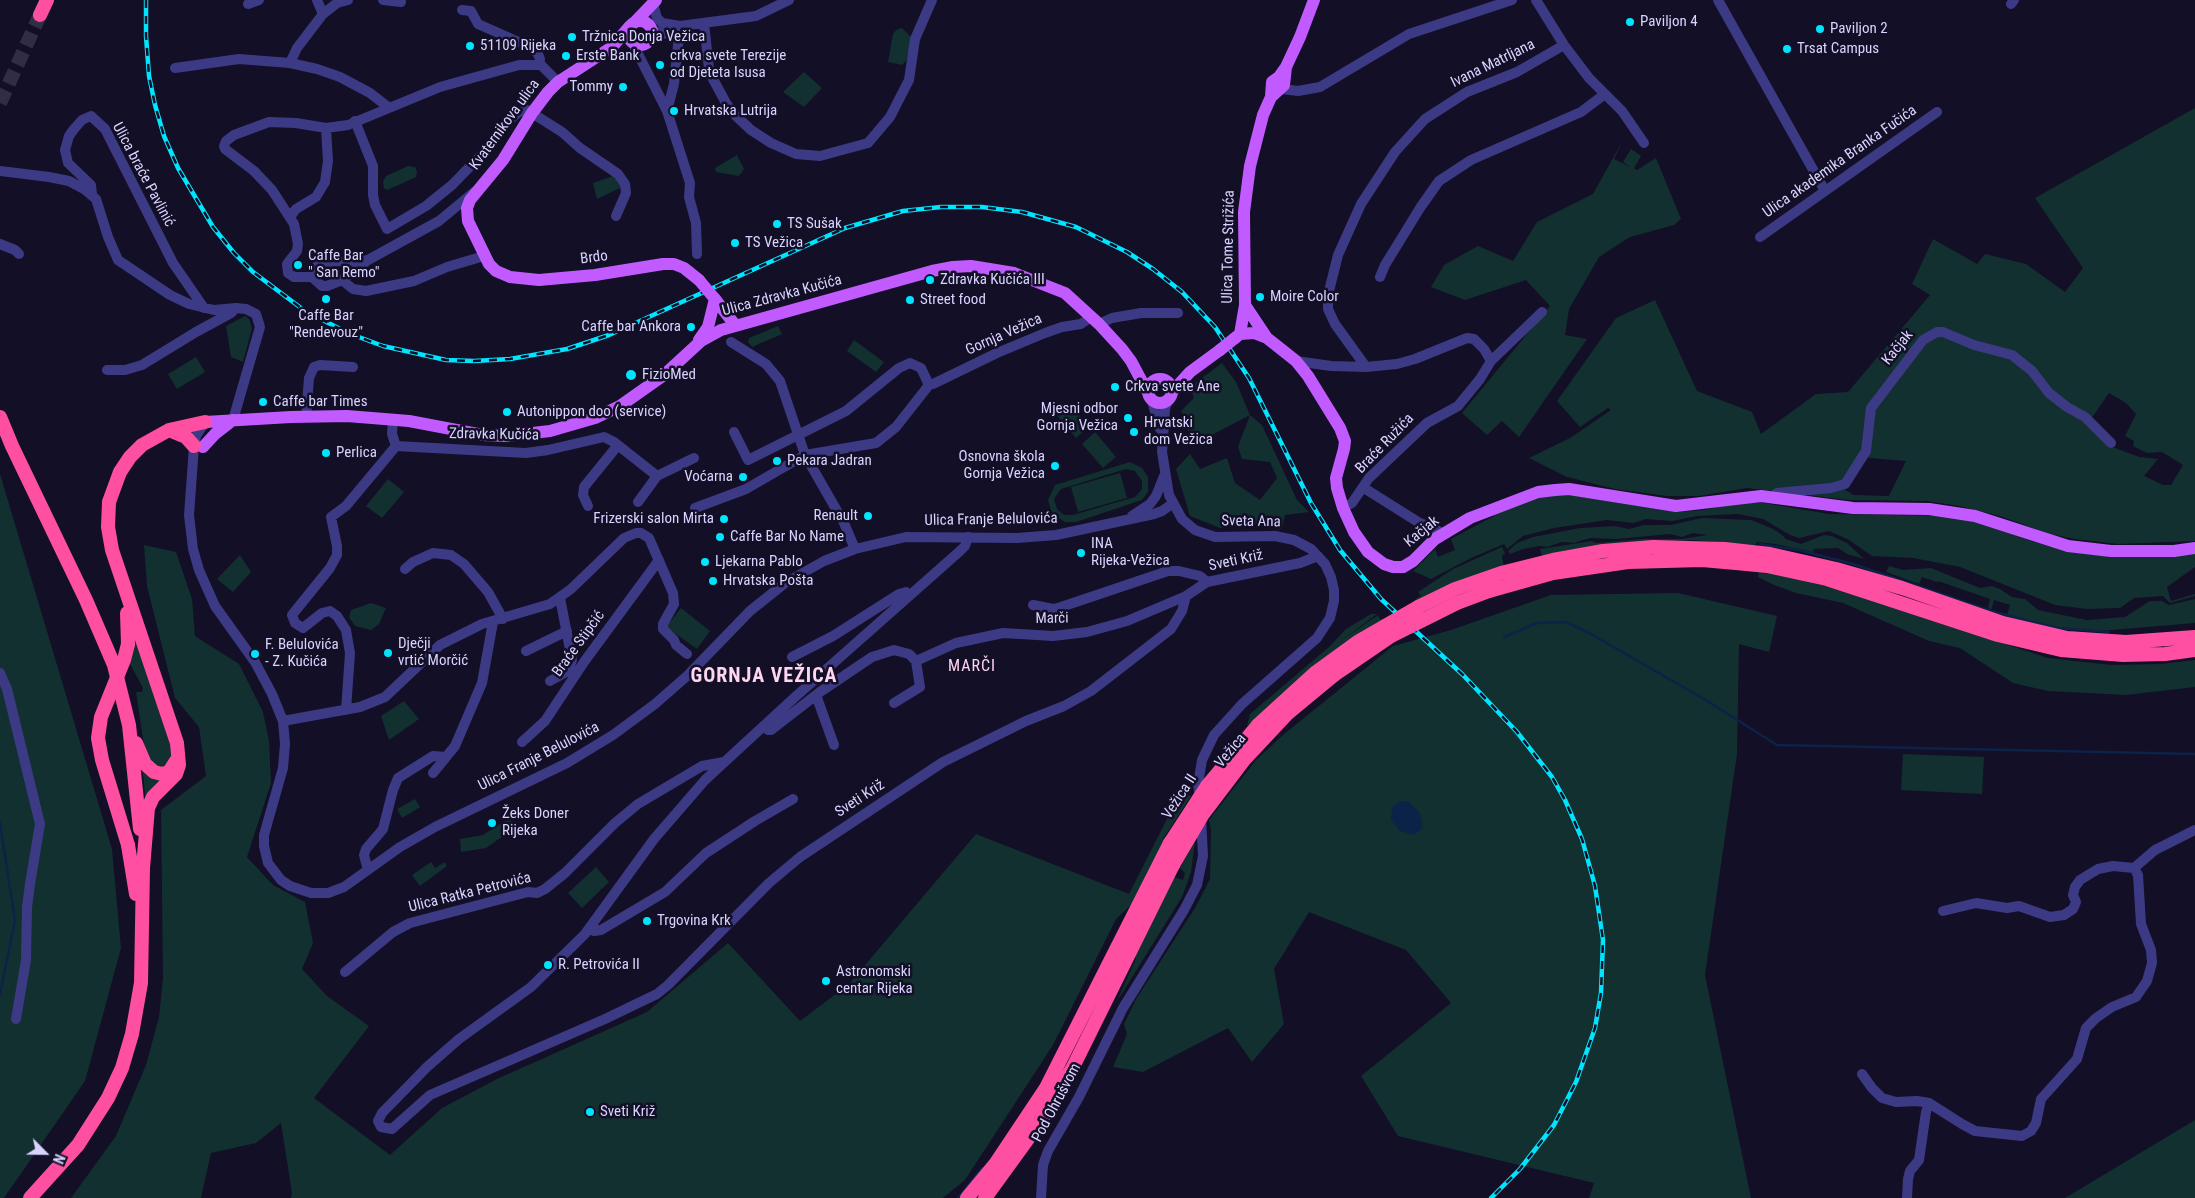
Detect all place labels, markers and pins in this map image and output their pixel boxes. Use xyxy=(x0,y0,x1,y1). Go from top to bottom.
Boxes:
place label: Paviljon 4 xyxy=(1640,13,1698,31)
marker: Paviljon 4 xyxy=(1624,16,1636,28)
place label: Paviljon 2 xyxy=(1830,20,1888,38)
marker: Paviljon 2 xyxy=(1814,23,1826,35)
place label: Tržnica Donja Vežica xyxy=(582,28,705,46)
marker: Tržnica Donja Vežica xyxy=(566,31,578,43)
place label: 51109 Rijeka xyxy=(480,37,556,55)
marker: 51109 Rijeka xyxy=(464,40,476,52)
place label: Trsat Campus xyxy=(1797,40,1879,58)
marker: Trsat Campus xyxy=(1781,43,1793,55)
place label: Erste Bank xyxy=(576,47,639,65)
place label: crkva svete Terezije od Djeteta Isusa xyxy=(670,47,786,82)
marker: Erste Bank xyxy=(560,50,572,62)
marker: crkva svete Terezije od Djeteta Isusa xyxy=(654,59,666,71)
place label: Tommy xyxy=(570,78,613,96)
marker: Tommy xyxy=(617,81,629,93)
place label: Hrvatska Lutrija xyxy=(684,102,777,120)
marker: Hrvatska Lutrija xyxy=(668,105,680,117)
place label: TS Sušak xyxy=(787,215,842,233)
marker: TS Sušak xyxy=(771,218,783,230)
place label: TS Vežica xyxy=(745,234,803,252)
marker: TS Vežica xyxy=(729,237,741,249)
place label: Caffe Bar " San Remo" xyxy=(308,247,380,282)
marker: Caffe Bar " San Remo" xyxy=(292,259,304,271)
place label: Zdravka Kučića III xyxy=(940,271,1045,289)
marker: Zdravka Kučića III xyxy=(924,274,936,286)
place label: Moire Color xyxy=(1270,288,1339,306)
place label: Street food xyxy=(920,291,986,309)
marker: Moire Color xyxy=(1254,291,1266,303)
marker: Caffe Bar "Rendevouz" xyxy=(320,293,332,305)
marker: Street food xyxy=(904,294,916,306)
place label: Caffe Bar "Rendevouz" xyxy=(289,307,363,342)
place label: Caffe bar Ankora xyxy=(581,318,681,336)
marker: Caffe bar Ankora xyxy=(685,321,697,333)
place label: FizioMed xyxy=(642,366,696,384)
marker: FizioMed xyxy=(624,368,638,382)
place label: Crkva svete Ane xyxy=(1125,378,1220,396)
marker: Crkva svete Ane xyxy=(1109,381,1121,393)
place label: Caffe bar Times xyxy=(273,393,367,411)
marker: Caffe bar Times xyxy=(257,396,269,408)
place label: Mjesni odbor Gornja Vežica xyxy=(1037,400,1118,435)
place label: Autonippon doo (service) xyxy=(517,403,666,421)
marker: Autonippon doo (service) xyxy=(501,406,513,418)
marker: Mjesni odbor Gornja Vežica xyxy=(1122,412,1134,424)
place label: Hrvatski dom Vežica xyxy=(1144,414,1213,449)
marker: Hrvatski dom Vežica xyxy=(1128,426,1140,438)
place label: Perlica xyxy=(336,444,377,462)
marker: Perlica xyxy=(320,447,332,459)
place label: Osnovna škola Gornja Vežica xyxy=(958,448,1045,483)
place label: Pekara Jadran xyxy=(787,452,872,470)
marker: Pekara Jadran xyxy=(771,455,783,467)
marker: Osnovna škola Gornja Vežica xyxy=(1049,460,1061,472)
place label: Voćarna xyxy=(684,468,733,486)
marker: Voćarna xyxy=(737,471,749,483)
place label: Renault xyxy=(813,507,858,525)
place label: Frizerski salon Mirta xyxy=(593,510,714,528)
marker: Renault xyxy=(862,510,874,522)
marker: Frizerski salon Mirta xyxy=(718,513,730,525)
place label: Caffe Bar No Name xyxy=(730,528,844,546)
marker: Caffe Bar No Name xyxy=(714,531,726,543)
place label: INA Rijeka-Vežica xyxy=(1091,535,1170,570)
marker: INA Rijeka-Vežica xyxy=(1075,547,1087,559)
place label: Ljekarna Pablo xyxy=(715,553,803,571)
marker: Ljekarna Pablo xyxy=(699,556,711,568)
place label: Hrvatska Pošta xyxy=(723,572,813,590)
marker: Hrvatska Pošta xyxy=(707,575,719,587)
place label: Dječji vrtić Morčić xyxy=(398,635,468,670)
place label: F. Belulovića - Z. Kučića xyxy=(265,636,339,671)
marker: Dječji vrtić Morčić xyxy=(382,647,394,659)
marker: F. Belulovića - Z. Kučića xyxy=(249,648,261,660)
place label: Žeks Doner Rijeka xyxy=(502,805,569,840)
marker: Žeks Doner Rijeka xyxy=(486,817,498,829)
place label: Trgovina Krk xyxy=(657,912,731,930)
marker: Trgovina Krk xyxy=(641,915,653,927)
place label: R. Petrovića II xyxy=(558,956,640,974)
marker: R. Petrovića II xyxy=(542,959,554,971)
place label: Astronomski centar Rijeka xyxy=(836,963,913,998)
marker: Astronomski centar Rijeka xyxy=(820,975,832,987)
place label: Sveti Križ xyxy=(600,1103,655,1121)
marker: Sveti Križ xyxy=(584,1106,596,1118)

